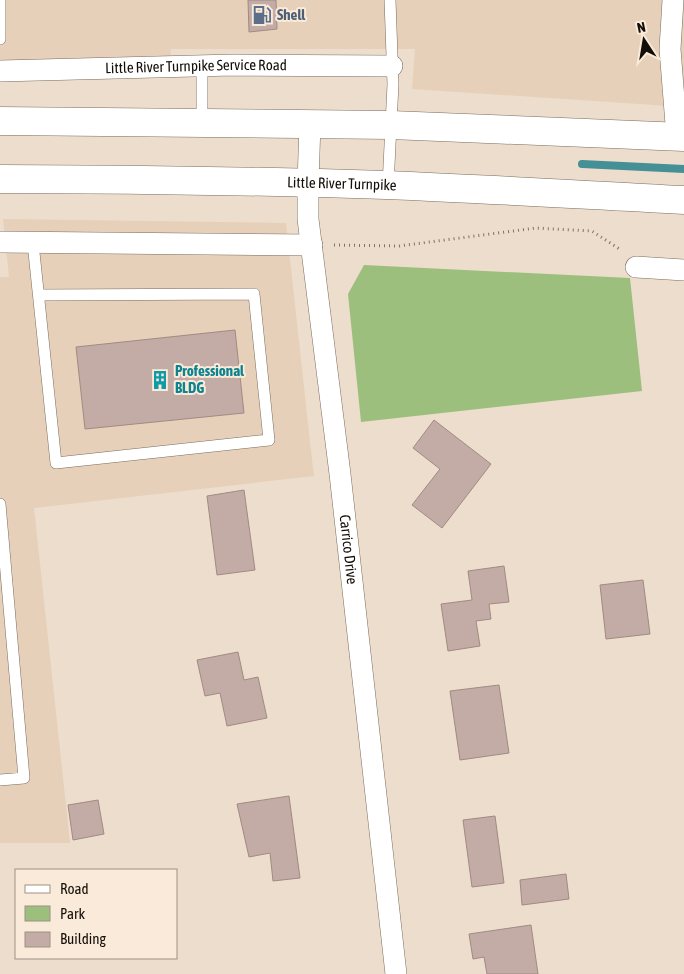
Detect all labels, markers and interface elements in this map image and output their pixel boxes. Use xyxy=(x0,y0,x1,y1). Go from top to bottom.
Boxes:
fuel station icon: Shell xyxy=(251,4,273,26)
place label: Shell xyxy=(277,6,306,23)
north arrow xyxy=(619,15,669,65)
text: N xyxy=(636,19,647,36)
street label: Little River Turnpike Service Road xyxy=(105,56,287,76)
street label: Little River Turnpike xyxy=(287,173,397,193)
place label: Professional BLDG xyxy=(175,362,245,396)
building icon: Professional BLDG xyxy=(149,369,171,391)
street label: Carrico Drive xyxy=(337,514,361,585)
legend xyxy=(15,869,178,959)
text: Road xyxy=(60,880,89,897)
text: Park xyxy=(60,905,85,922)
text: Building xyxy=(60,930,106,947)

